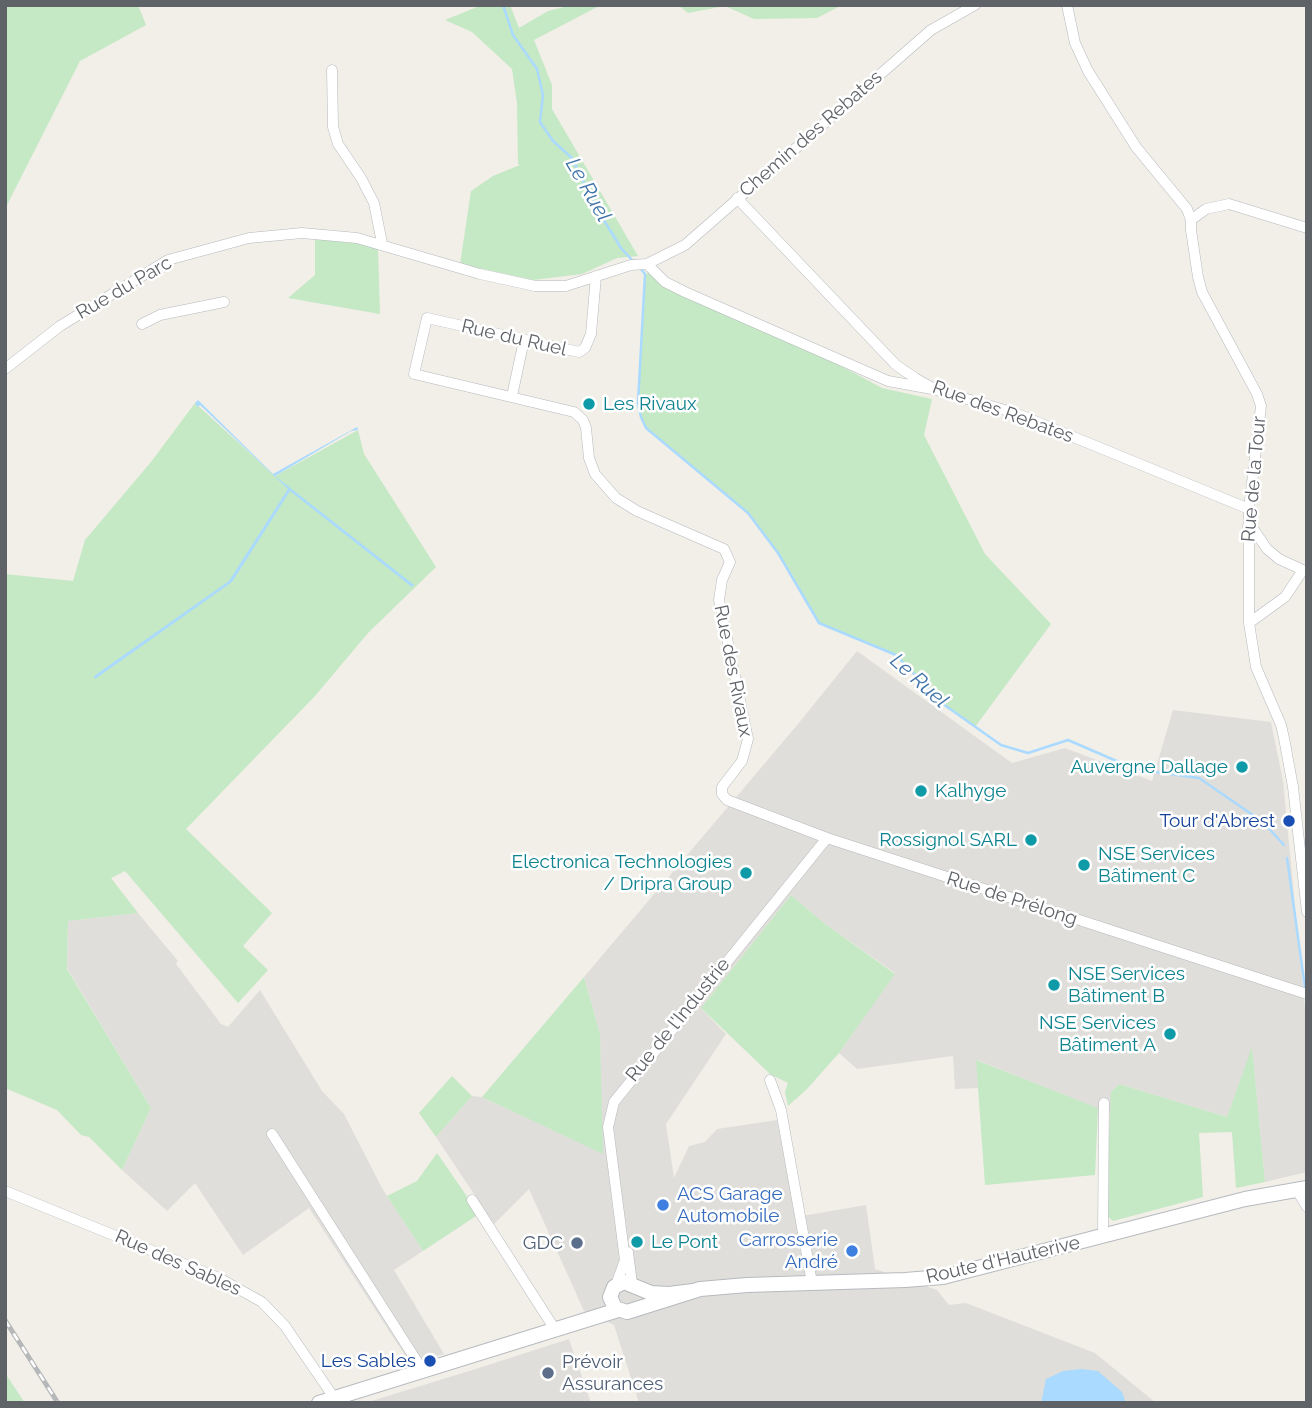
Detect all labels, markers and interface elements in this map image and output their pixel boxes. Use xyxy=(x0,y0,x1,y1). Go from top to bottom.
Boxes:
street label: Chemin des Rebates xyxy=(735,66,887,202)
water label: Le Ruel xyxy=(560,154,616,226)
street label: Rue du Parc xyxy=(72,252,176,324)
street label: Rue du Ruel xyxy=(459,315,569,361)
street label: Rue des Rebates xyxy=(929,376,1077,448)
place label: Les Rivaux xyxy=(603,393,697,415)
marker: Les Rivaux xyxy=(581,396,597,412)
street label: Rue de la Tour xyxy=(1237,415,1271,543)
street label: Rue des Rivaux xyxy=(709,603,757,739)
water label: Le Ruel xyxy=(885,648,953,714)
place label: Auvergne Dallage xyxy=(1070,756,1228,778)
marker: Auvergne Dallage xyxy=(1234,759,1250,775)
place label: Kalhyge xyxy=(935,780,1006,802)
marker: Kalhyge xyxy=(913,783,929,799)
place label: Tour d'Abrest xyxy=(1159,810,1275,832)
marker: Tour d'Abrest xyxy=(1281,813,1297,829)
place label: Rossignol SARL xyxy=(879,829,1017,851)
marker: Rossignol SARL xyxy=(1023,832,1039,848)
place label: NSE Services Bâtiment C xyxy=(1098,843,1215,887)
place label: Electronica Technologies / Dripra Group xyxy=(512,851,732,895)
marker: NSE Services Bâtiment C xyxy=(1076,857,1092,873)
marker: Electronica Technologies / Dripra Group xyxy=(738,865,754,881)
street label: Rue de Prélong xyxy=(944,867,1080,931)
street label: Rue de l'Industrie xyxy=(621,954,735,1086)
place label: NSE Services Bâtiment B xyxy=(1068,963,1185,1007)
marker: NSE Services Bâtiment B xyxy=(1046,977,1062,993)
place label: NSE Services Bâtiment A xyxy=(1039,1012,1156,1056)
marker: NSE Services Bâtiment A xyxy=(1162,1026,1178,1042)
place label: ACS Garage Automobile xyxy=(677,1183,783,1227)
marker: ACS Garage Automobile xyxy=(655,1197,671,1213)
street label: Rue des Sables xyxy=(111,1225,245,1301)
place label: Carrosserie André xyxy=(739,1229,838,1273)
place label: Le Pont xyxy=(651,1231,718,1253)
street label: Route d'Hauterive xyxy=(924,1231,1082,1289)
place label: GDC xyxy=(523,1232,563,1254)
marker: Le Pont xyxy=(629,1234,645,1250)
marker: GDC xyxy=(569,1235,585,1251)
marker: Carrosserie André xyxy=(844,1243,860,1259)
place label: Les Sables xyxy=(321,1350,416,1372)
place label: Prévoir Assurances xyxy=(562,1351,663,1395)
marker: Les Sables xyxy=(422,1353,438,1369)
marker: Prévoir Assurances xyxy=(540,1365,556,1381)

